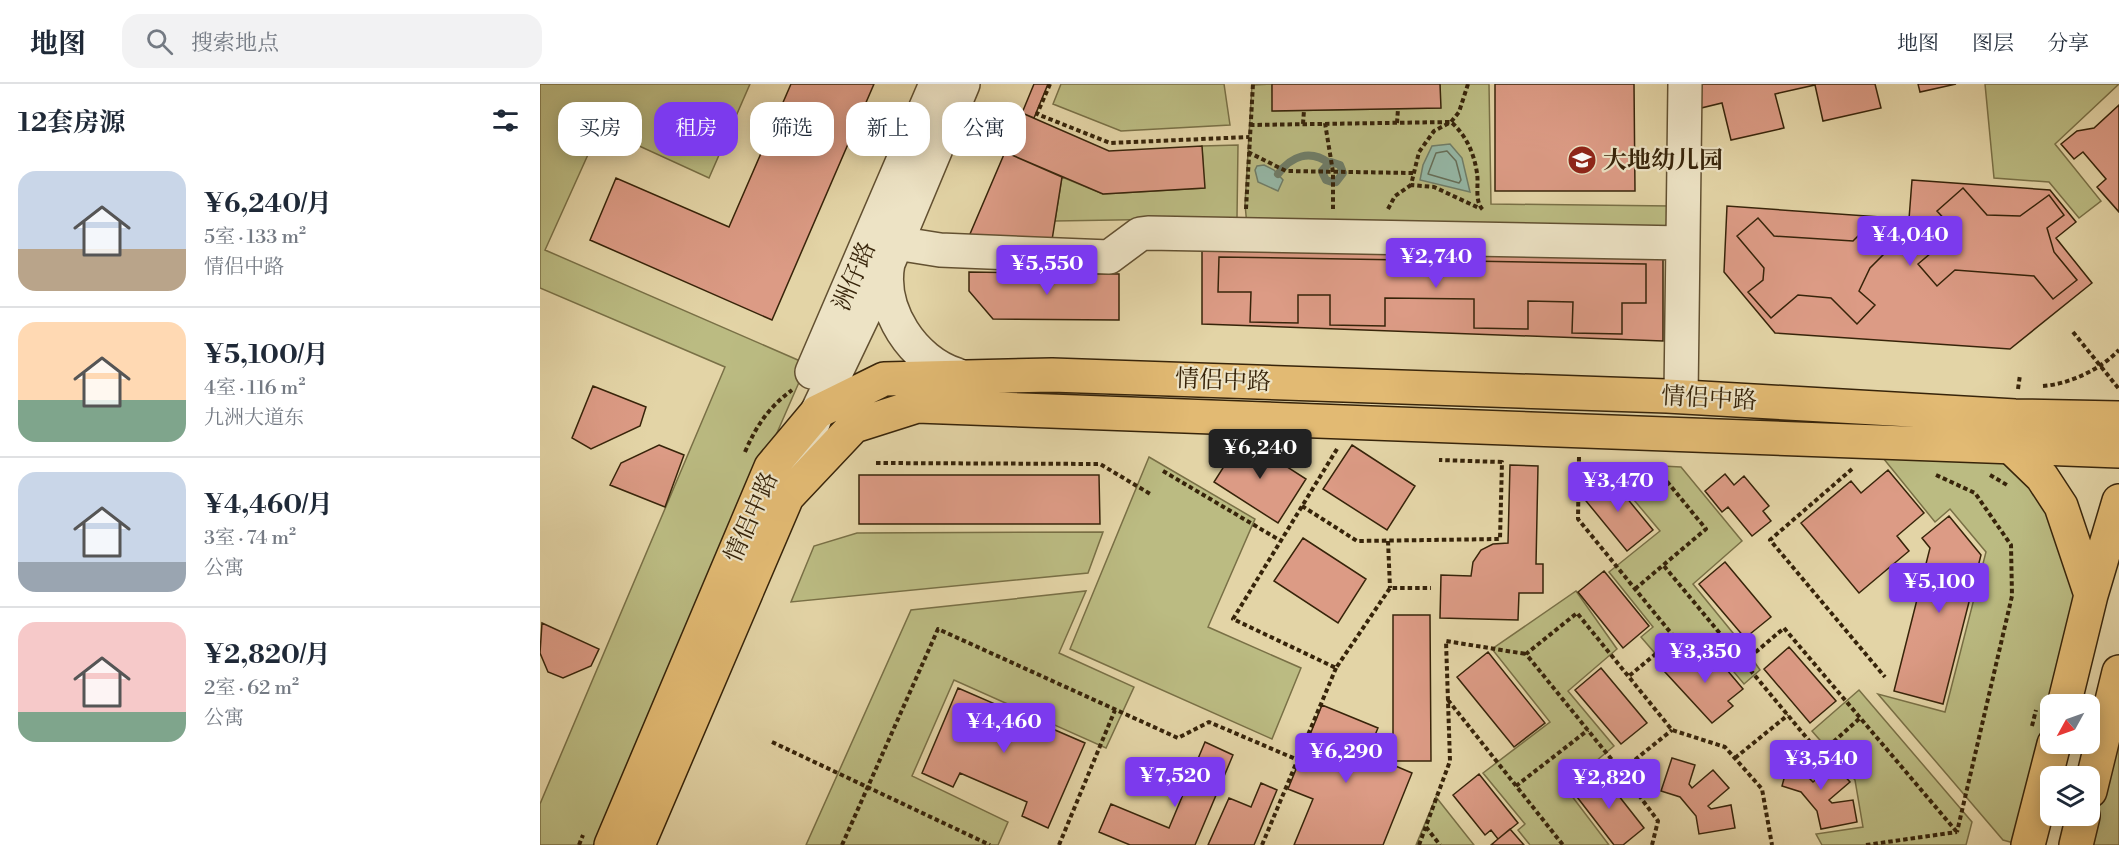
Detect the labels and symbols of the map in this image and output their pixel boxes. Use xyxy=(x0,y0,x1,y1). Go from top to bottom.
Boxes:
school or university icon: 大地幼儿园 xyxy=(1566,144,1598,176)
place label: 大地幼儿园 xyxy=(1603,146,1723,176)
pin: ¥4,040 xyxy=(1861,216,1959,267)
street label: 洲仔路 xyxy=(827,237,883,315)
pin: ¥2,740 xyxy=(1387,238,1485,289)
pin: ¥5,550 xyxy=(998,245,1096,296)
street label: 情侣中路 xyxy=(1174,364,1271,398)
street label: 情侣中路 xyxy=(1660,382,1758,416)
pin: ¥6,240 xyxy=(1211,429,1309,480)
pin: ¥3,470 xyxy=(1569,462,1667,513)
street label: 情侣中路 xyxy=(719,467,785,567)
pin: ¥5,100 xyxy=(1890,563,1988,614)
pin: ¥3,350 xyxy=(1656,633,1754,684)
north arrow xyxy=(2040,694,2100,754)
pin: ¥4,460 xyxy=(955,703,1053,754)
pin: ¥6,290 xyxy=(1297,733,1395,784)
pin: ¥3,540 xyxy=(1772,740,1870,791)
pin: ¥7,520 xyxy=(1126,757,1224,808)
pin: ¥2,820 xyxy=(1560,759,1658,810)

